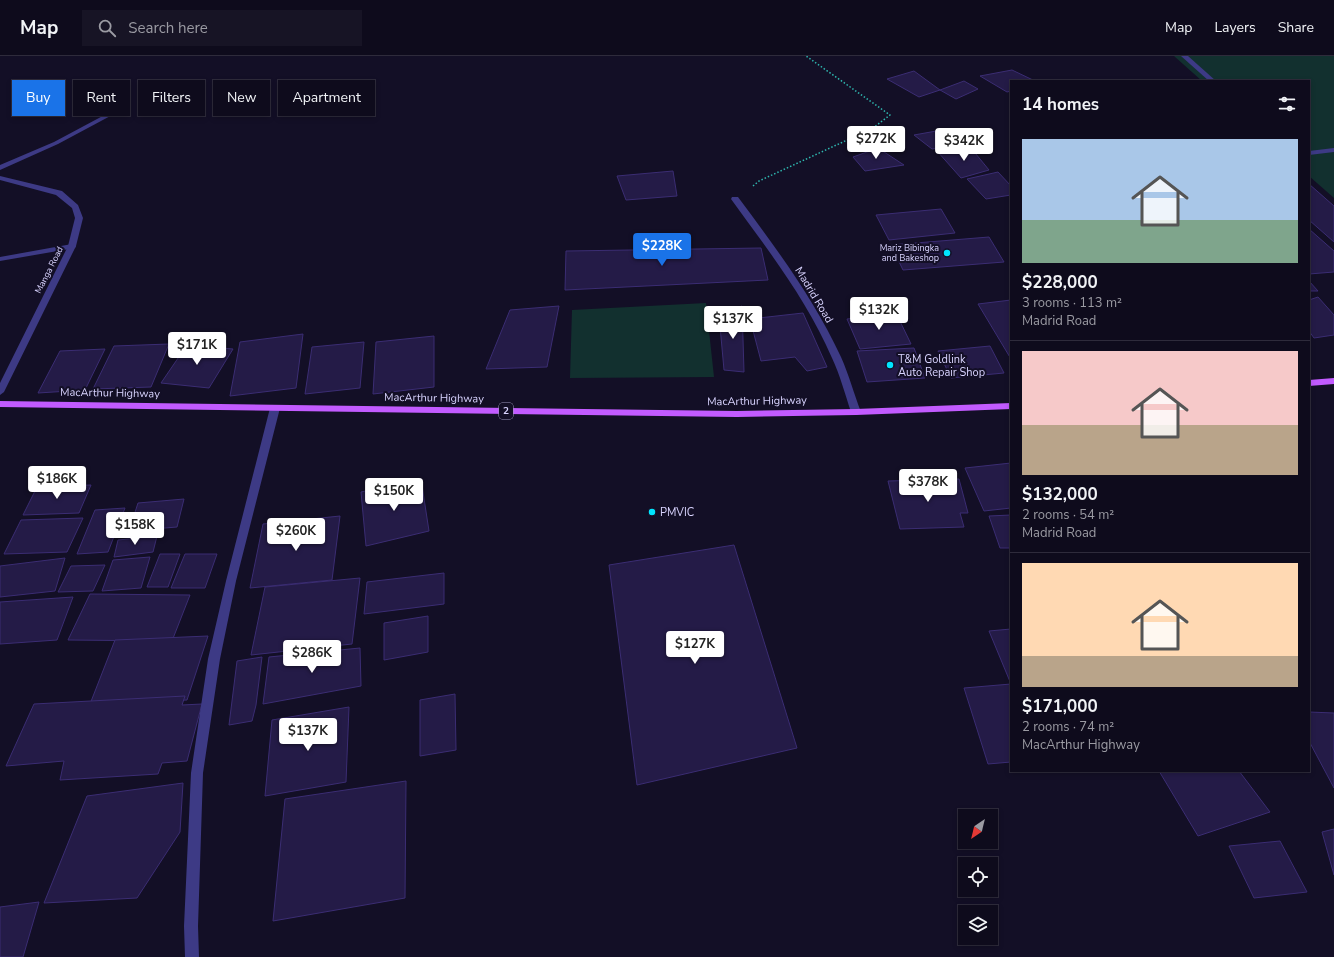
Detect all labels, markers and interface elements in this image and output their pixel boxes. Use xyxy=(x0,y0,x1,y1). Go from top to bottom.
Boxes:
search box xyxy=(82,10,362,46)
text: Map xyxy=(20,15,58,41)
icon: search xyxy=(96,17,118,39)
text: Search here xyxy=(128,18,208,38)
text: Map xyxy=(1165,18,1192,37)
text: Layers xyxy=(1214,18,1256,37)
text: Share xyxy=(1278,18,1314,37)
chip: Buy xyxy=(12,80,65,116)
chip: Rent xyxy=(73,80,130,116)
chip: Filters xyxy=(138,80,205,116)
chip: New xyxy=(213,80,270,116)
chip: Apartment xyxy=(278,80,375,116)
text: 14 homes xyxy=(1022,93,1099,116)
icon: filters xyxy=(1276,93,1298,115)
pin: $272K xyxy=(848,126,904,160)
pin: $342K xyxy=(936,128,992,162)
text: $272K xyxy=(856,130,896,148)
text: $342K xyxy=(944,132,984,150)
icon: home xyxy=(1124,165,1196,237)
pin: $228K xyxy=(634,233,690,267)
text: $228K xyxy=(642,237,682,255)
place label: Mariz Bibingka and Bakeshop xyxy=(880,242,939,264)
street label: Manga Road xyxy=(32,245,66,295)
marker: Mariz Bibingka and Bakeshop xyxy=(942,248,952,258)
street label: Madrid Road xyxy=(791,264,837,326)
text: $228,000 xyxy=(1022,271,1098,294)
text: 3 rooms · 113 m² xyxy=(1022,294,1122,312)
pin: $132K xyxy=(851,297,907,331)
text: $132K xyxy=(859,301,899,319)
pin: $137K xyxy=(705,306,761,340)
text: $137K xyxy=(713,310,753,328)
text: Madrid Road xyxy=(1022,312,1096,330)
pin: $171K xyxy=(169,332,225,366)
text: $171K xyxy=(177,336,217,354)
place label: T&M Goldlink Auto Repair Shop xyxy=(898,352,985,380)
marker: T&M Goldlink Auto Repair Shop xyxy=(885,360,895,370)
icon: home xyxy=(1124,377,1196,449)
street label: MacArthur Highway xyxy=(60,385,160,401)
street label: MacArthur Highway xyxy=(384,390,484,406)
street label: MacArthur Highway xyxy=(707,393,807,409)
road number: 2 xyxy=(499,403,513,419)
pin: $186K xyxy=(29,466,85,500)
pin: $378K xyxy=(900,469,956,503)
text: $186K xyxy=(37,470,77,488)
text: $378K xyxy=(908,473,948,491)
pin: $150K xyxy=(366,478,422,512)
text: $150K xyxy=(374,482,414,500)
text: $132,000 xyxy=(1022,483,1098,506)
place label: PMVIC xyxy=(660,505,694,520)
text: 2 rooms · 54 m² xyxy=(1022,506,1114,524)
marker: PMVIC xyxy=(647,507,657,517)
pin: $158K xyxy=(107,512,163,546)
text: $158K xyxy=(115,516,155,534)
pin: $260K xyxy=(268,518,324,552)
text: $260K xyxy=(276,522,316,540)
text: Madrid Road xyxy=(1022,524,1096,542)
icon: home xyxy=(1124,589,1196,661)
pin: $127K xyxy=(667,631,723,665)
text: $127K xyxy=(675,635,715,653)
pin: $286K xyxy=(284,640,340,674)
text: $286K xyxy=(292,644,332,662)
text: $171,000 xyxy=(1022,695,1098,718)
pin: $137K xyxy=(280,718,336,752)
text: 2 rooms · 74 m² xyxy=(1022,718,1114,736)
text: $137K xyxy=(288,722,328,740)
text: MacArthur Highway xyxy=(1022,736,1140,754)
north arrow xyxy=(958,809,998,849)
map controls xyxy=(958,809,998,945)
button: locate xyxy=(958,857,998,897)
button: layers xyxy=(958,905,998,945)

